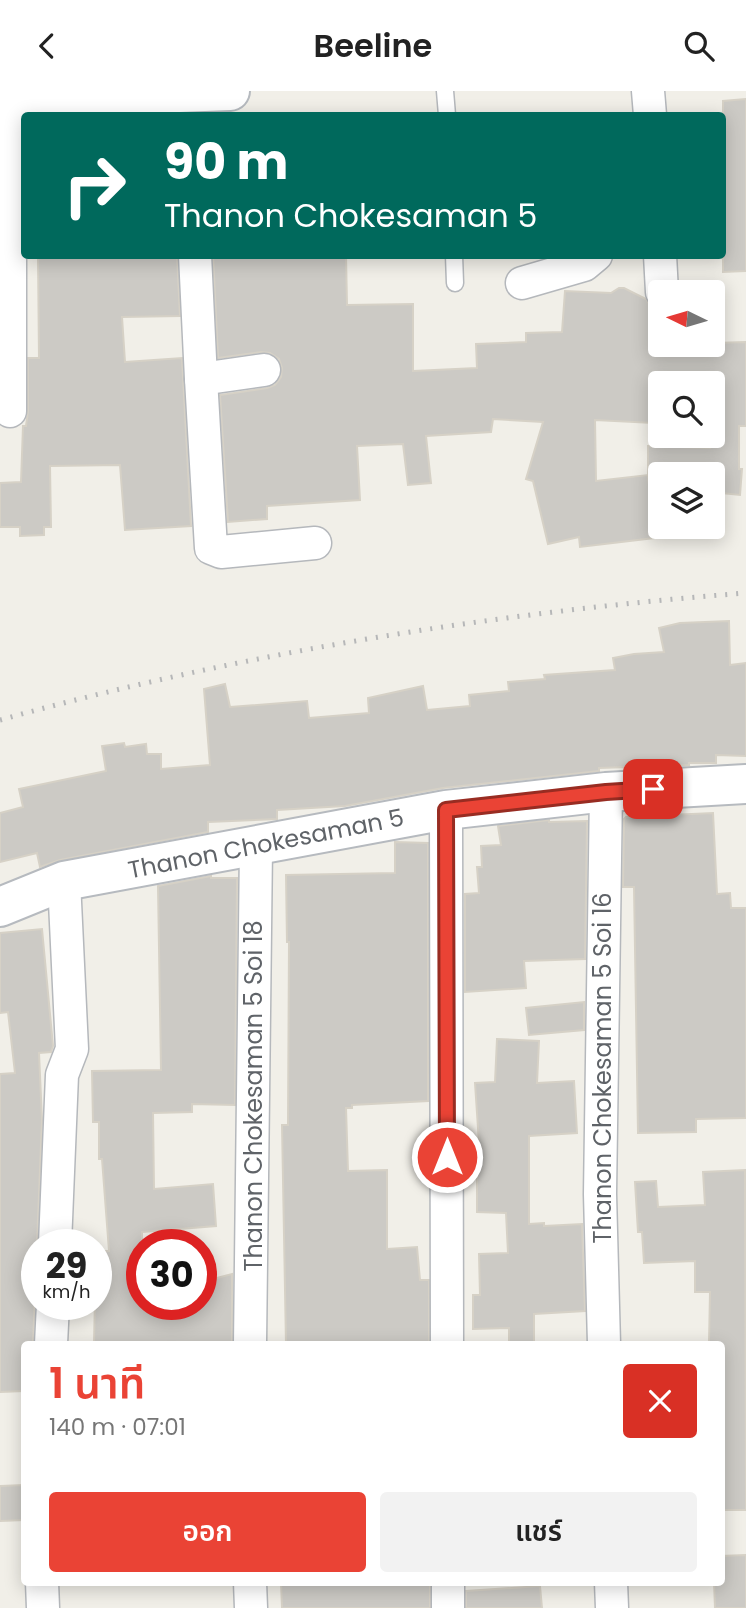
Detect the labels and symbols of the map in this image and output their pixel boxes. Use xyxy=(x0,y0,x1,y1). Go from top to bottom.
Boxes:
north arrow xyxy=(648,280,724,357)
pin xyxy=(623,759,683,819)
street label: Thanon Chokesaman 5 xyxy=(125,801,407,886)
street label: Thanon Chokesaman 5 Soi 16 xyxy=(586,892,619,1244)
street label: Thanon Chokesaman 5 Soi 18 xyxy=(237,920,270,1272)
position arrow xyxy=(410,1120,484,1194)
speed limit sign: 30 xyxy=(126,1229,217,1320)

